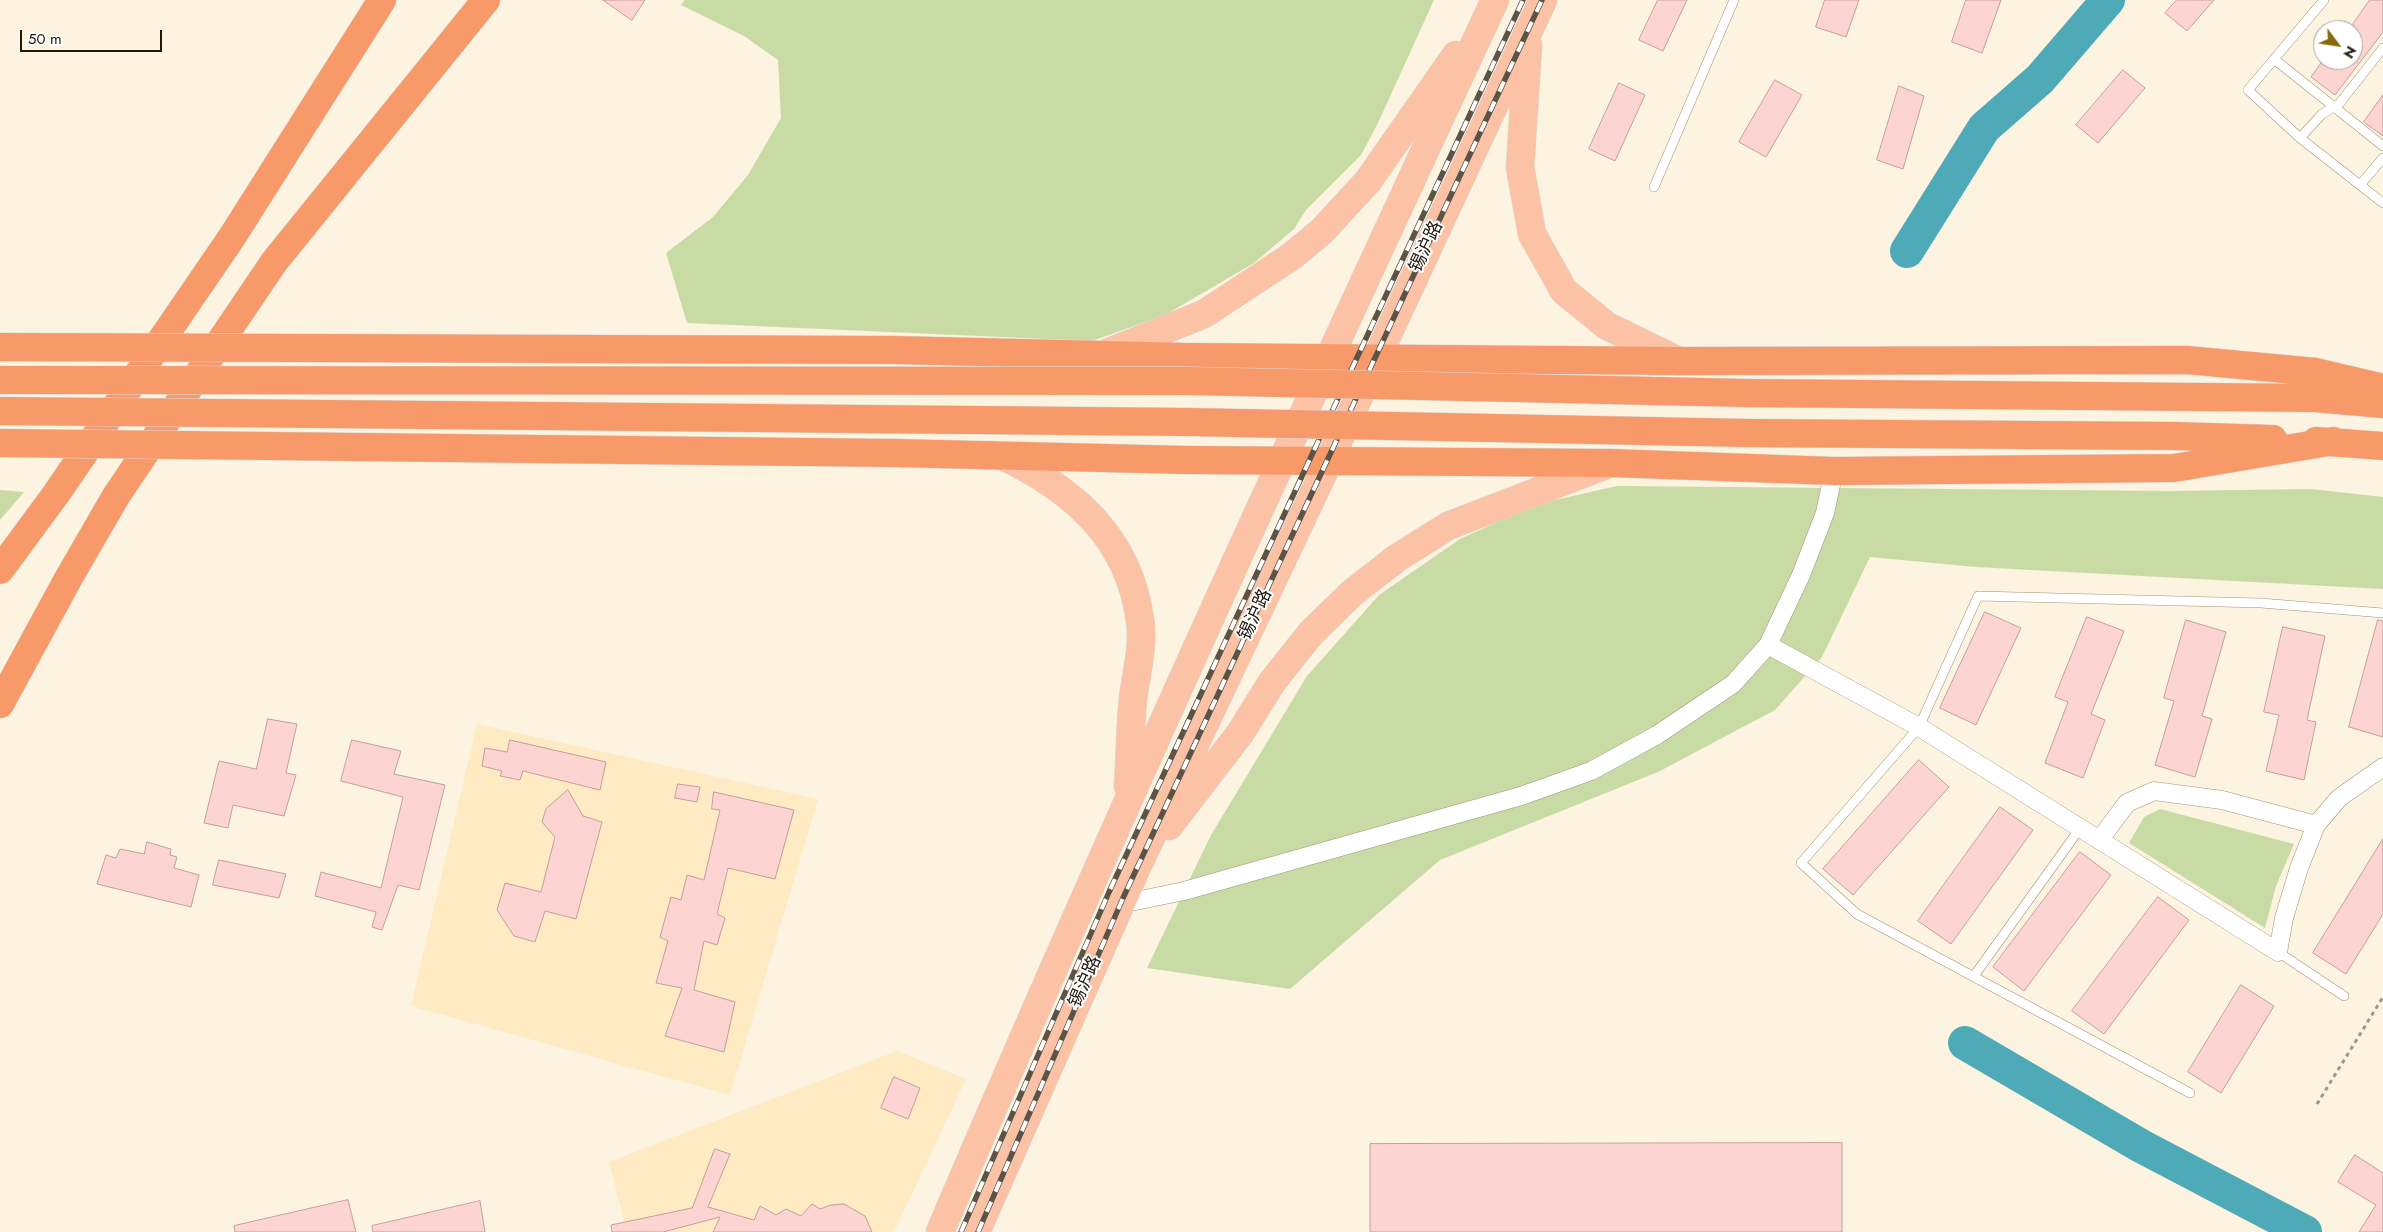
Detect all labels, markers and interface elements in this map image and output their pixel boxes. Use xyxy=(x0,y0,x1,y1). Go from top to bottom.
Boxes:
scale bar xyxy=(22,20,165,52)
north arrow xyxy=(2313,20,2363,70)
text: 50 m xyxy=(28,28,62,50)
text: N xyxy=(2339,42,2361,62)
street label: 锡沪路 xyxy=(1406,218,1448,276)
street label: 锡沪路 xyxy=(1235,586,1277,644)
street label: 锡沪路 xyxy=(1065,953,1107,1011)

